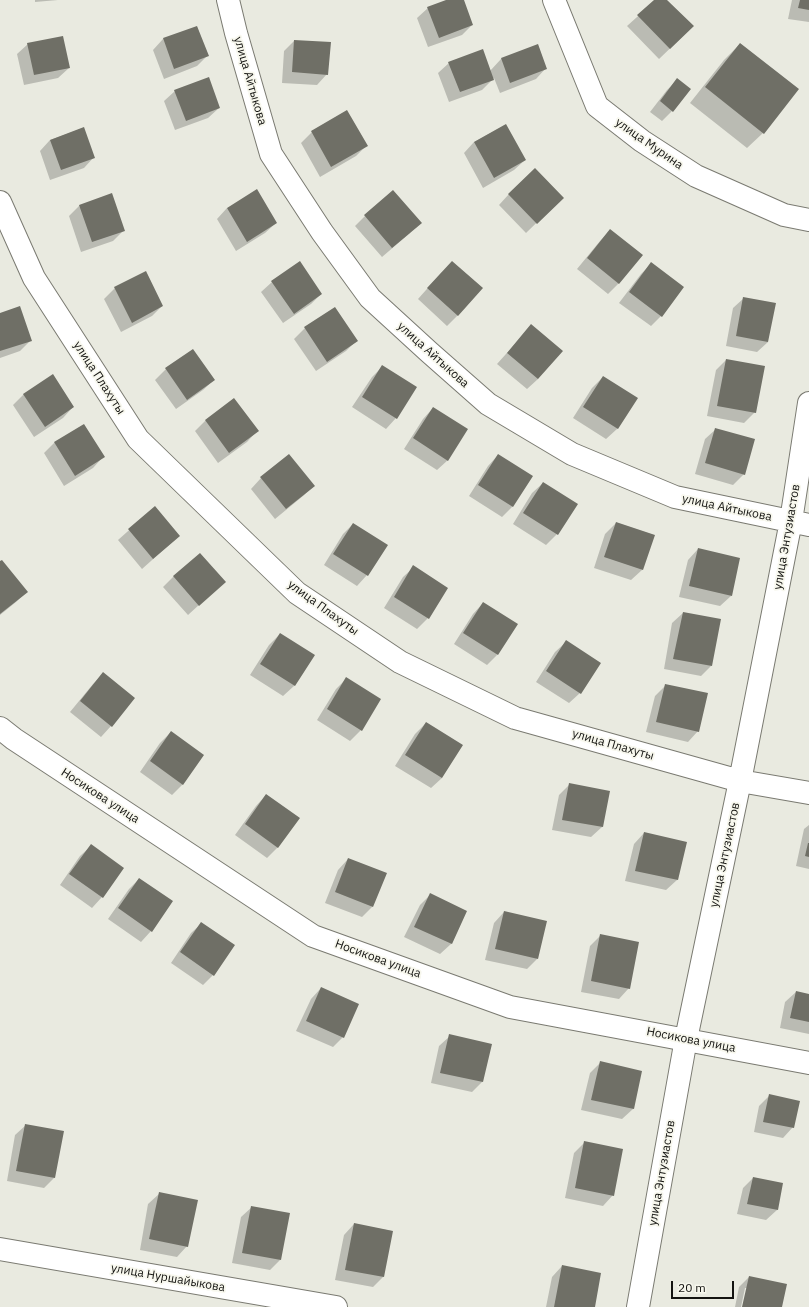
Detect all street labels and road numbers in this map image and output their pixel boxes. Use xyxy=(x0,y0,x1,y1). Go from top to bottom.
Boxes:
street label: улица Айтыкова xyxy=(230,35,270,127)
street label: улица Мурина xyxy=(612,115,686,173)
street label: улица Айтыкова xyxy=(394,319,472,391)
street label: улица Плахуты xyxy=(70,339,128,417)
street label: улица Энтузиастов xyxy=(771,483,803,591)
street label: улица Айтыкова xyxy=(681,491,773,525)
street label: улица Плахуты xyxy=(285,577,361,639)
street label: улица Плахуты xyxy=(571,726,655,764)
street label: Носикова улица xyxy=(58,765,142,827)
street label: улица Энтузиастов xyxy=(707,801,743,909)
street label: Носикова улица xyxy=(333,937,423,981)
street label: Носикова улица xyxy=(645,1024,737,1056)
street label: улица Энтузиастов xyxy=(646,1119,678,1227)
street label: улица Нуршайыкова xyxy=(110,1261,226,1295)

